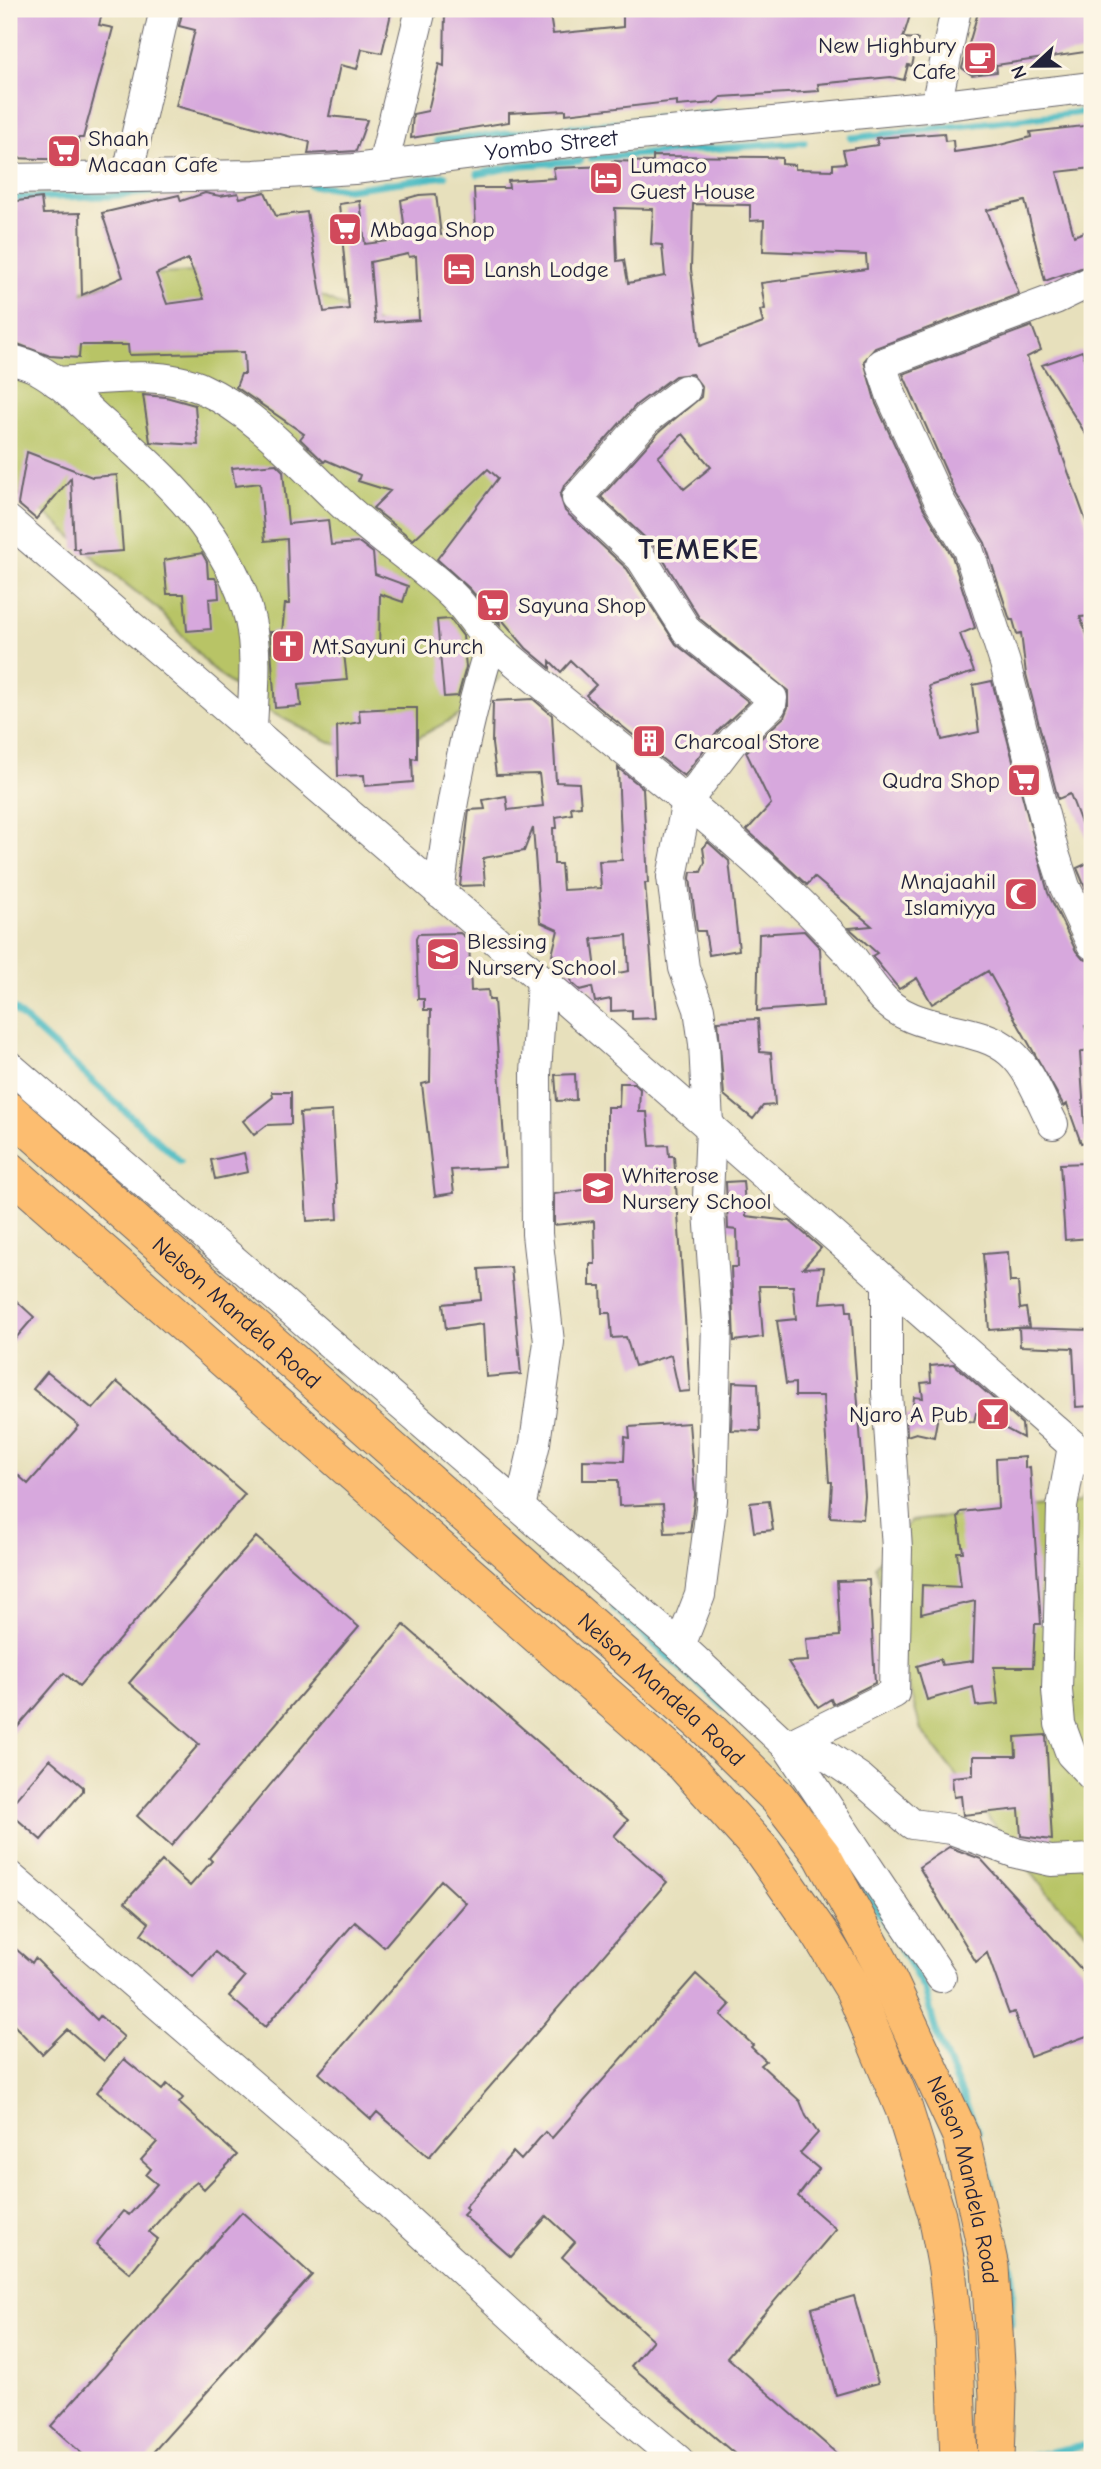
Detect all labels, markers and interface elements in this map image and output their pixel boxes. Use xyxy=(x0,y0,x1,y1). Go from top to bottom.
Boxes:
place label: New Highbury Cafe xyxy=(818,32,957,85)
north arrow xyxy=(1000,32,1070,102)
cafe icon: New Highbury Cafe xyxy=(961,39,999,77)
text: N xyxy=(1007,62,1032,82)
street label: Yombo Street xyxy=(483,123,620,166)
place label: Shaah Macaan Cafe xyxy=(88,125,218,178)
supermarket icon: Shaah Macaan Cafe xyxy=(45,132,83,170)
place label: Lumaco Guest House xyxy=(630,152,755,205)
hotel icon: Lumaco Guest House xyxy=(587,159,625,197)
supermarket icon: Mbaga Shop xyxy=(326,210,364,248)
place label: Mbaga Shop xyxy=(370,216,495,243)
hotel icon: Lansh Lodge xyxy=(440,250,478,288)
place label: Lansh Lodge xyxy=(484,256,608,283)
district label: TEMEKE xyxy=(638,532,760,567)
supermarket icon: Sayuna Shop xyxy=(474,586,512,624)
place label: Sayuna Shop xyxy=(518,592,646,619)
church icon: Mt.Sayuni Church xyxy=(269,627,307,665)
place label: Mt.Sayuni Church xyxy=(312,633,484,660)
building icon: Charcoal Store xyxy=(630,722,668,760)
place label: Charcoal Store xyxy=(674,728,820,755)
supermarket icon: Qudra Shop xyxy=(1005,761,1043,799)
place label: Qudra Shop xyxy=(882,767,1000,794)
place label: Mnajaahil Islamiyya xyxy=(900,868,996,921)
mosque icon: Mnajaahil Islamiyya xyxy=(1002,875,1040,913)
place label: Blessing Nursery School xyxy=(467,928,617,981)
school or university icon: Blessing Nursery School xyxy=(424,935,462,973)
place label: Whiterose Nursery School xyxy=(622,1162,772,1215)
school or university icon: Whiterose Nursery School xyxy=(579,1169,617,1207)
street label: Nelson Mandela Road xyxy=(147,1231,327,1394)
bar icon: Njaro A Pub xyxy=(974,1395,1012,1433)
place label: Njaro A Pub xyxy=(849,1401,968,1428)
street label: Nelson Mandela Road xyxy=(573,1607,751,1772)
street label: Nelson Mandela Road xyxy=(921,2072,1005,2285)

